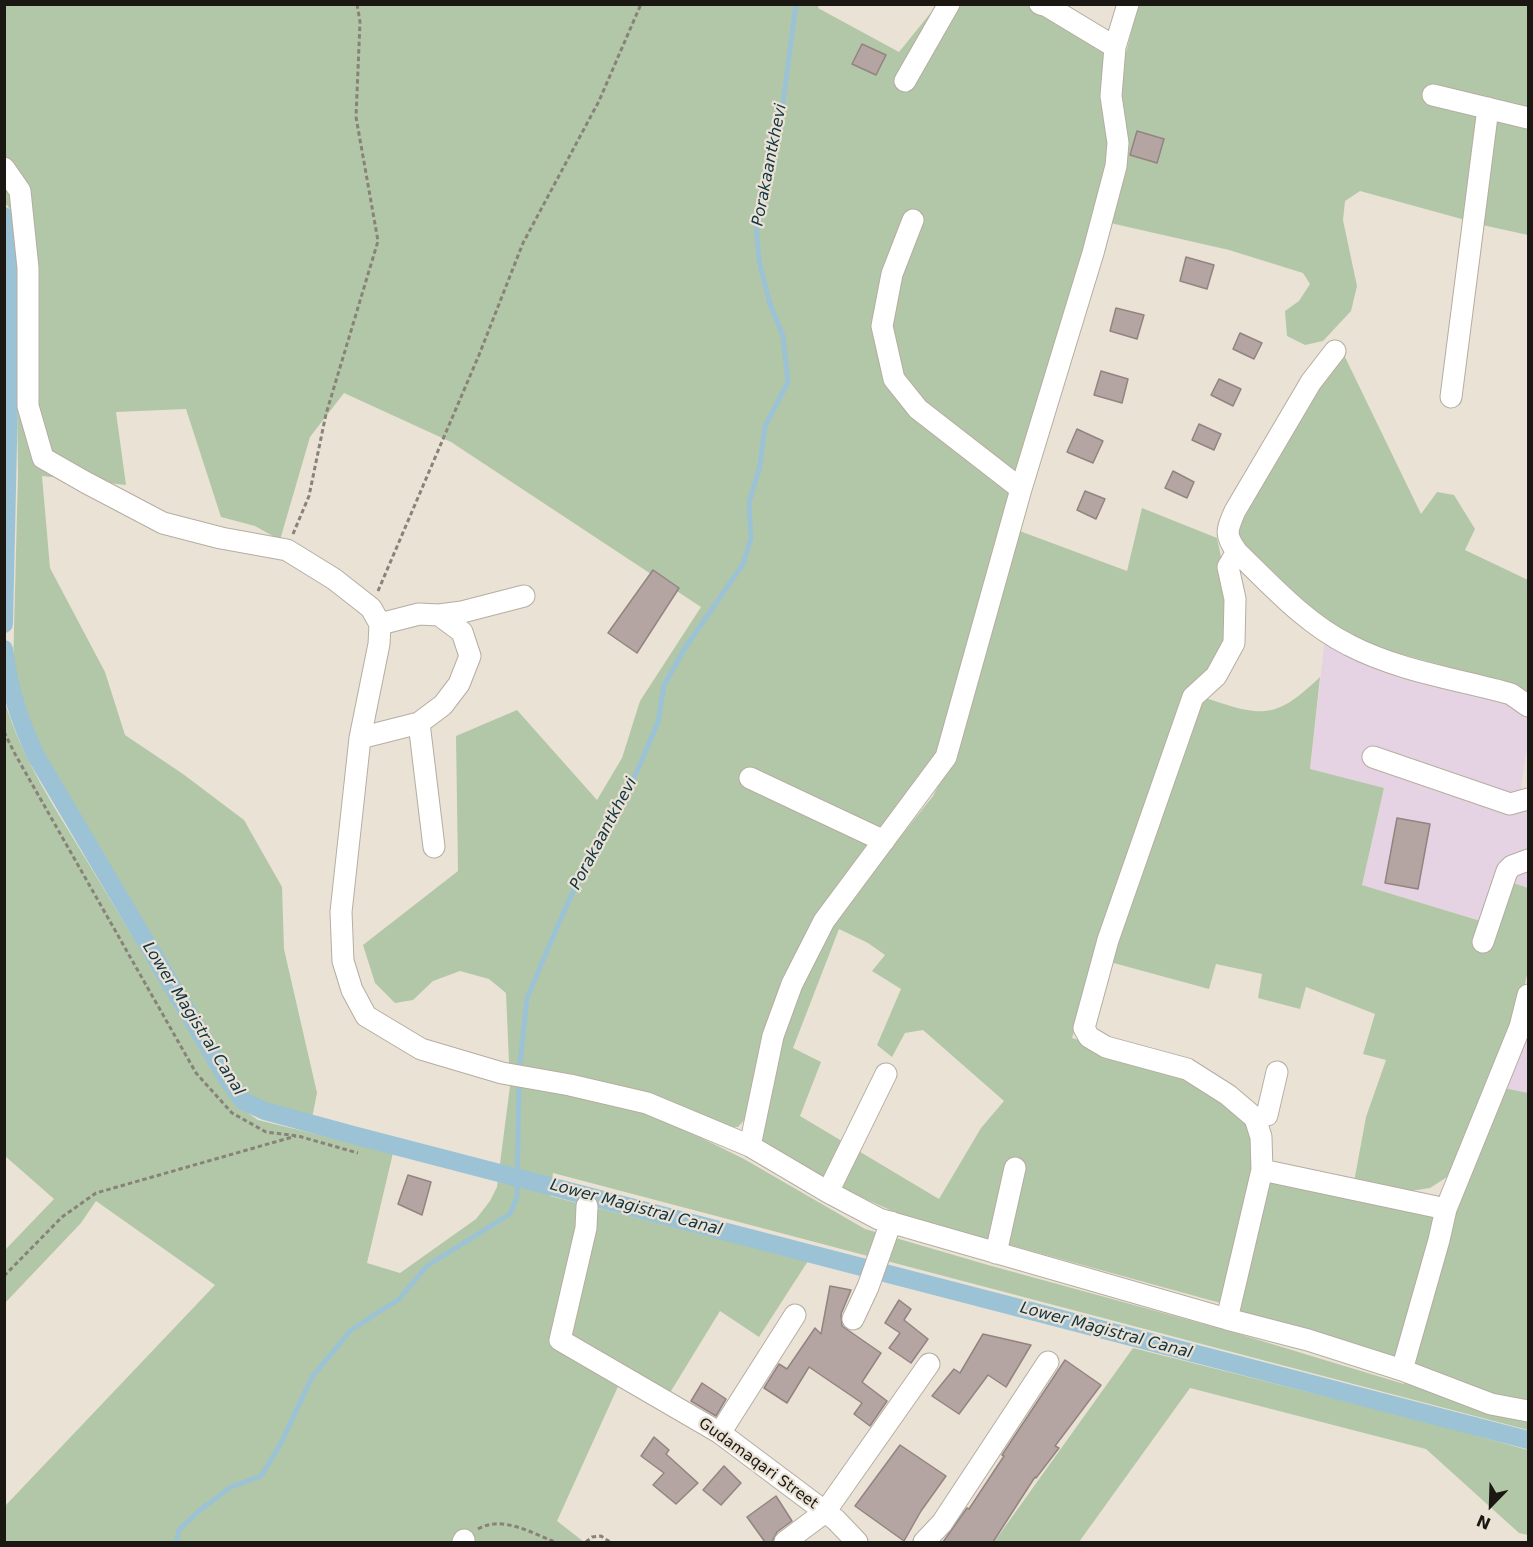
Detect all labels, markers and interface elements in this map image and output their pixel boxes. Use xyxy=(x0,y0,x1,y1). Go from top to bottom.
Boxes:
water label: Porakaantkhevi xyxy=(749,102,791,228)
water label: Porakaantkhevi xyxy=(566,775,642,893)
water label: Lower Magistral Canal xyxy=(138,939,248,1099)
water label: Lower Magistral Canal xyxy=(548,1176,724,1240)
water label: Lower Magistral Canal xyxy=(1018,1299,1194,1363)
street label: Gudamaqari Street xyxy=(695,1415,821,1513)
north arrow xyxy=(1461,1475,1521,1535)
text: N xyxy=(1474,1511,1494,1533)

